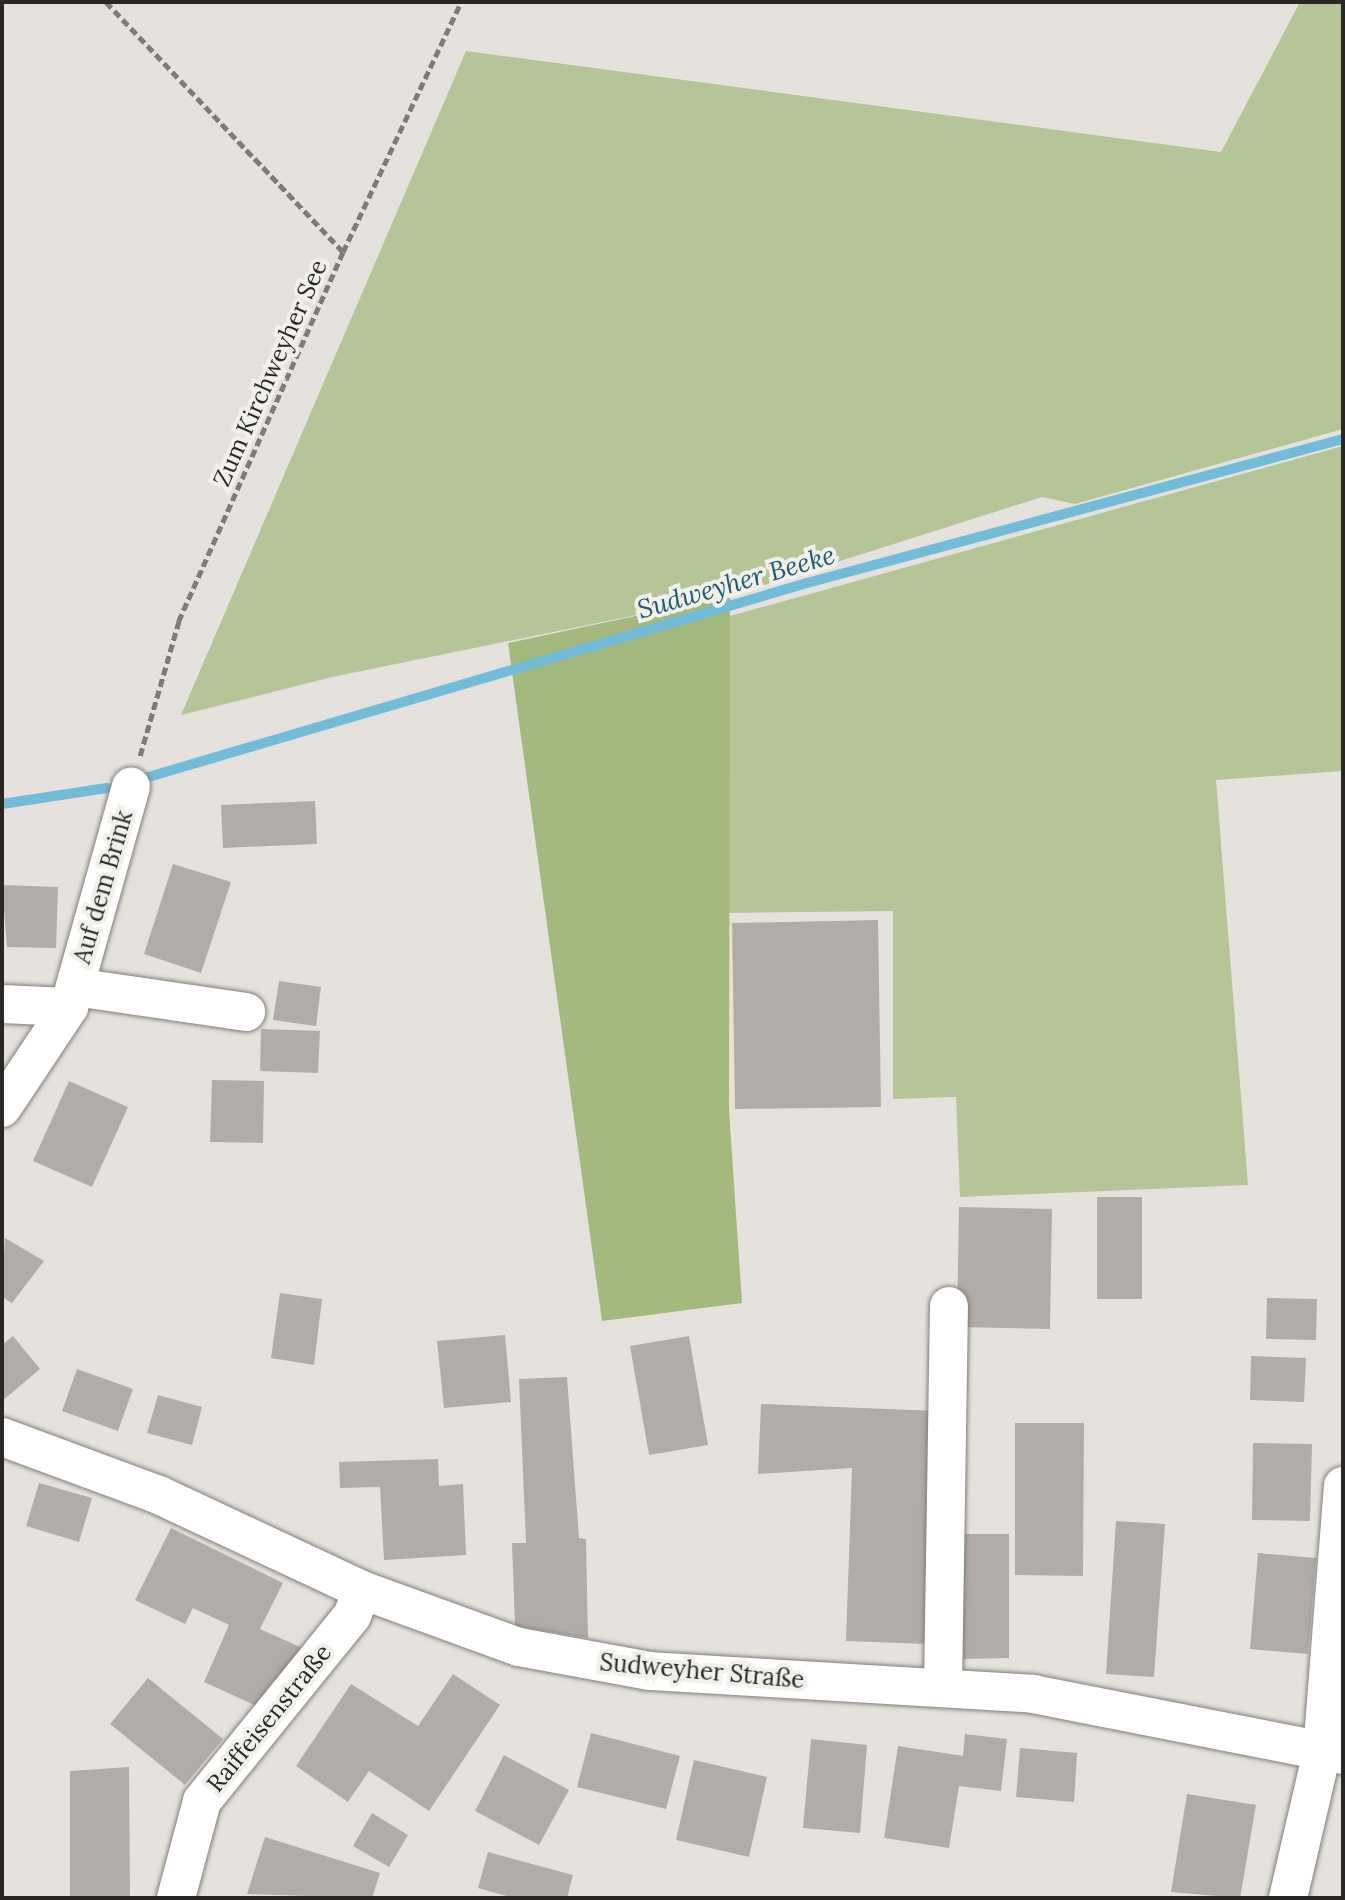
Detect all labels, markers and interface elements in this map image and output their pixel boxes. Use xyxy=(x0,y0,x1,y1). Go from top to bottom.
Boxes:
street label: Zum Kirchweyher See xyxy=(207,255,333,491)
water label: Sudweyher Beeke xyxy=(634,539,838,625)
street label: Auf dem Brink xyxy=(67,807,139,967)
street label: Raiffeisenstraße xyxy=(201,1638,337,1798)
street label: Sudweyher Straße xyxy=(599,1648,805,1694)

